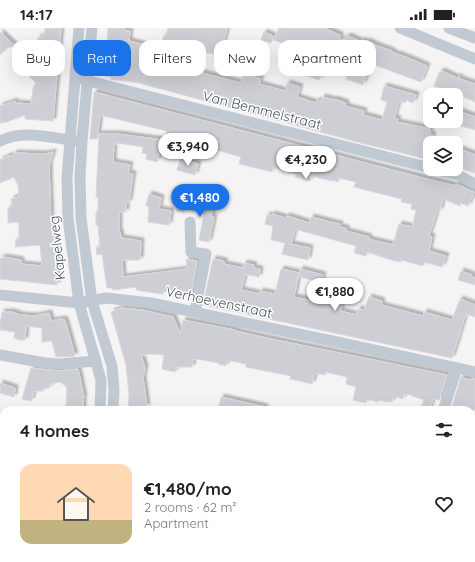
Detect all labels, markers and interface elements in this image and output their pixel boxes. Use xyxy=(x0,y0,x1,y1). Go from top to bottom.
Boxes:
text: 14:17 xyxy=(20,5,53,24)
chip: Buy xyxy=(12,40,65,76)
chip: Rent xyxy=(73,40,131,76)
chip: Filters xyxy=(139,40,206,76)
chip: New xyxy=(214,40,270,76)
chip: Apartment xyxy=(278,40,376,76)
street label: Van Bemmelstraat xyxy=(201,87,323,134)
map controls xyxy=(423,88,463,176)
button: locate xyxy=(423,88,463,128)
pin: €3,940 xyxy=(155,133,221,167)
button: layers xyxy=(423,136,463,176)
text: €3,940 xyxy=(167,138,209,154)
pin: €4,230 xyxy=(273,146,339,180)
text: €4,230 xyxy=(285,151,327,167)
pin: €1,480 xyxy=(167,184,233,218)
text: €1,480 xyxy=(180,189,220,205)
street label: Kapelweg xyxy=(45,215,69,281)
pin: €1,880 xyxy=(302,278,368,312)
street label: Verhoevenstraat xyxy=(164,282,274,322)
text: €1,880 xyxy=(315,283,355,299)
icon: filters xyxy=(433,419,455,441)
text: 4 homes xyxy=(20,420,89,441)
text: €1,480/mo xyxy=(144,478,232,499)
icon: home xyxy=(52,480,100,528)
icon: heart xyxy=(433,493,455,515)
text: 2 rooms · 62 m² xyxy=(144,499,236,515)
text: Apartment xyxy=(144,515,209,531)

